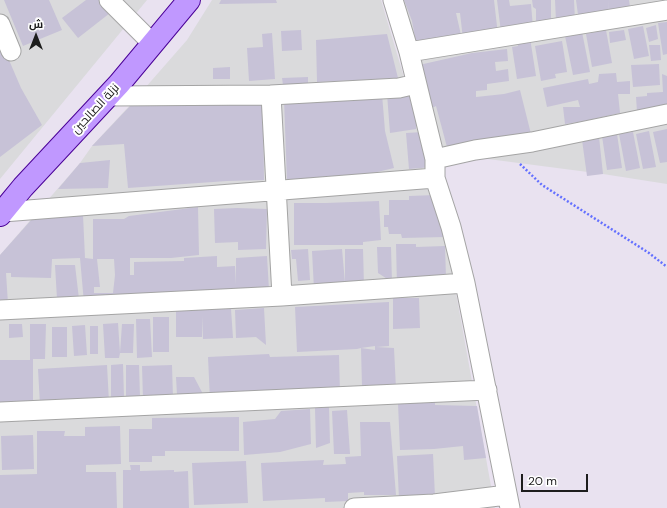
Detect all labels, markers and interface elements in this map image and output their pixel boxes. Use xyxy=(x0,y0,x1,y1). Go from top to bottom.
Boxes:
north arrow xyxy=(16,16,56,56)
text: ش xyxy=(29,17,43,31)
street label: نزلة الصالحين xyxy=(69,81,123,137)
scale bar xyxy=(523,466,590,492)
text: 20 m xyxy=(528,473,557,489)

